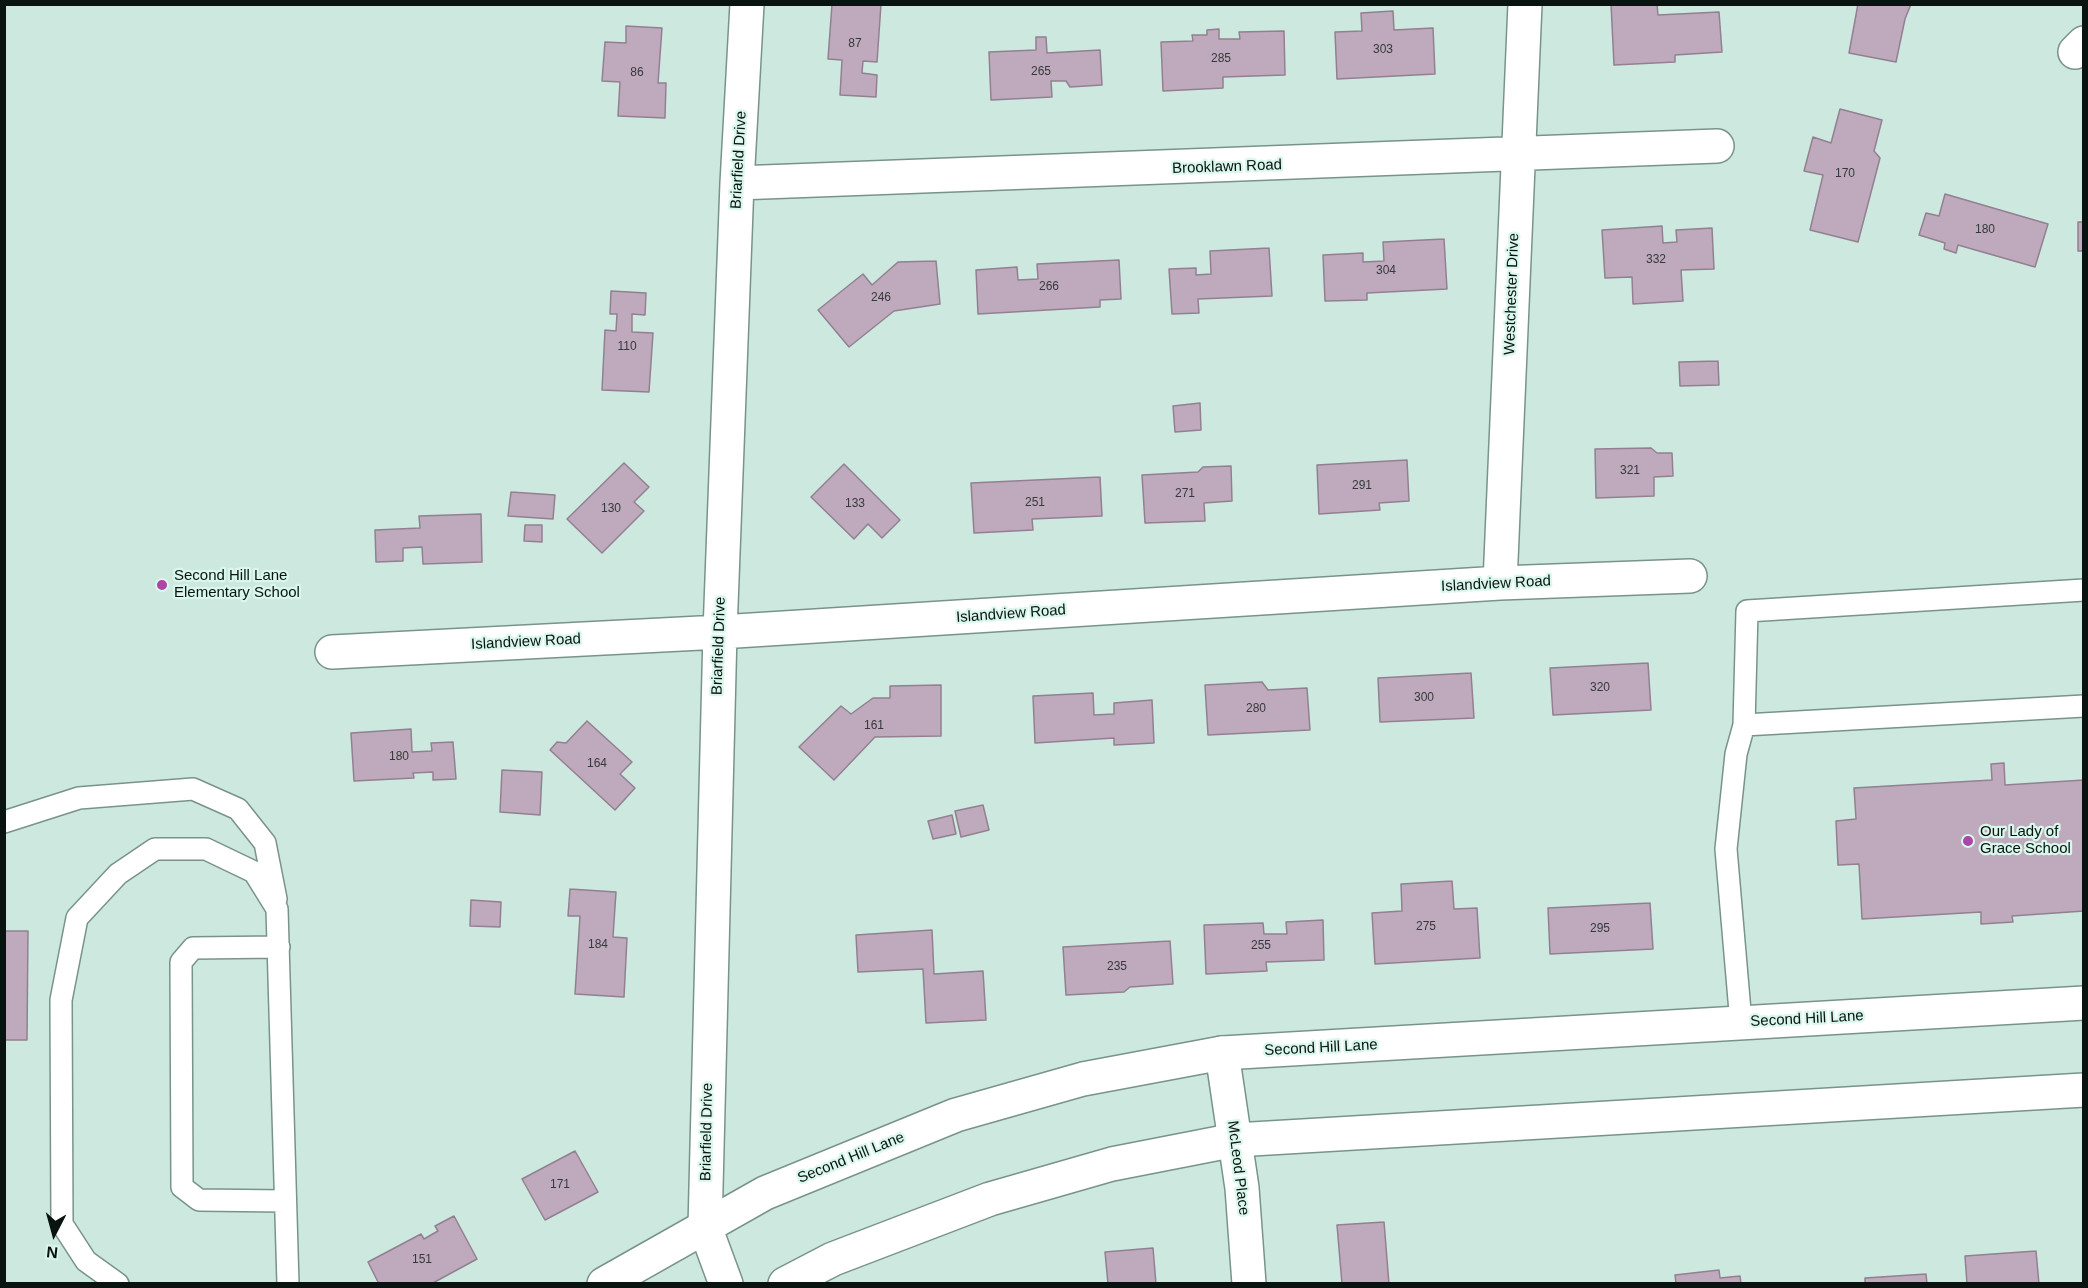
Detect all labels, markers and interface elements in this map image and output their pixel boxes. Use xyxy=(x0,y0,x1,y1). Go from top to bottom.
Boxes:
house number: 87 xyxy=(848,37,862,51)
house number: 303 xyxy=(1373,43,1393,57)
house number: 285 xyxy=(1211,52,1231,66)
house number: 265 xyxy=(1031,65,1051,79)
house number: 86 xyxy=(630,66,644,80)
street label: Briarfield Drive xyxy=(727,110,751,210)
street label: Brooklawn Road xyxy=(1172,156,1282,178)
house number: 170 xyxy=(1835,167,1855,181)
house number: 180 xyxy=(1975,223,1995,237)
street label: Westchester Drive xyxy=(1501,233,1523,355)
house number: 332 xyxy=(1646,253,1666,267)
house number: 304 xyxy=(1376,264,1396,278)
house number: 266 xyxy=(1039,280,1059,294)
house number: 246 xyxy=(871,291,891,305)
house number: 110 xyxy=(617,340,637,354)
house number: 321 xyxy=(1620,464,1640,478)
house number: 291 xyxy=(1352,479,1372,493)
house number: 271 xyxy=(1175,487,1195,501)
house number: 251 xyxy=(1025,496,1045,510)
house number: 133 xyxy=(845,497,865,511)
house number: 130 xyxy=(601,502,621,516)
place label: Second Hill Lane Elementary School xyxy=(174,567,300,602)
street label: Islandview Road xyxy=(1441,572,1551,596)
marker: Second Hill Lane Elementary School xyxy=(155,578,169,592)
street label: Briarfield Drive xyxy=(708,597,730,695)
street label: Islandview Road xyxy=(955,601,1067,627)
street label: Islandview Road xyxy=(471,630,581,654)
house number: 320 xyxy=(1590,681,1610,695)
house number: 300 xyxy=(1414,691,1434,705)
house number: 280 xyxy=(1246,702,1266,716)
house number: 161 xyxy=(864,719,884,733)
house number: 180 xyxy=(389,750,409,764)
house number: 164 xyxy=(587,757,607,771)
place label: Our Lady of Grace School xyxy=(1980,823,2071,858)
marker: Our Lady of Grace School xyxy=(1961,834,1975,848)
house number: 275 xyxy=(1416,920,1436,934)
house number: 295 xyxy=(1590,922,1610,936)
house number: 184 xyxy=(588,938,608,952)
house number: 255 xyxy=(1251,939,1271,953)
house number: 235 xyxy=(1107,960,1127,974)
street label: Second Hill Lane xyxy=(1750,1007,1864,1031)
street label: Second Hill Lane xyxy=(1264,1036,1378,1060)
street label: Briarfield Drive xyxy=(697,1083,717,1181)
street label: McLeod Place xyxy=(1223,1120,1253,1216)
street label: Second Hill Lane xyxy=(795,1128,907,1188)
house number: 171 xyxy=(550,1178,570,1192)
north arrow xyxy=(24,1204,84,1264)
text: N xyxy=(45,1243,59,1261)
house number: 151 xyxy=(412,1253,432,1267)

